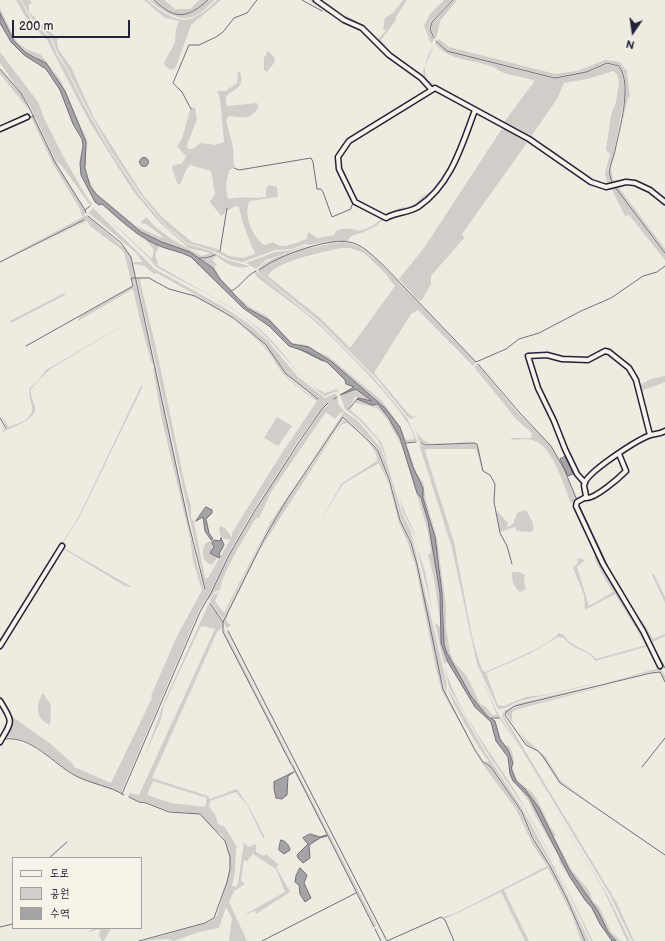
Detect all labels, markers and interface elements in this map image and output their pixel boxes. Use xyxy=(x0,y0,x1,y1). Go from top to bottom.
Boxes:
scale bar xyxy=(14,12,132,38)
north arrow xyxy=(613,12,653,52)
text: 200 m xyxy=(19,19,53,34)
text: N xyxy=(625,37,636,51)
legend xyxy=(12,857,142,929)
text: 도로 xyxy=(50,866,69,881)
text: 공원 xyxy=(50,886,69,901)
text: 수역 xyxy=(50,906,69,921)

